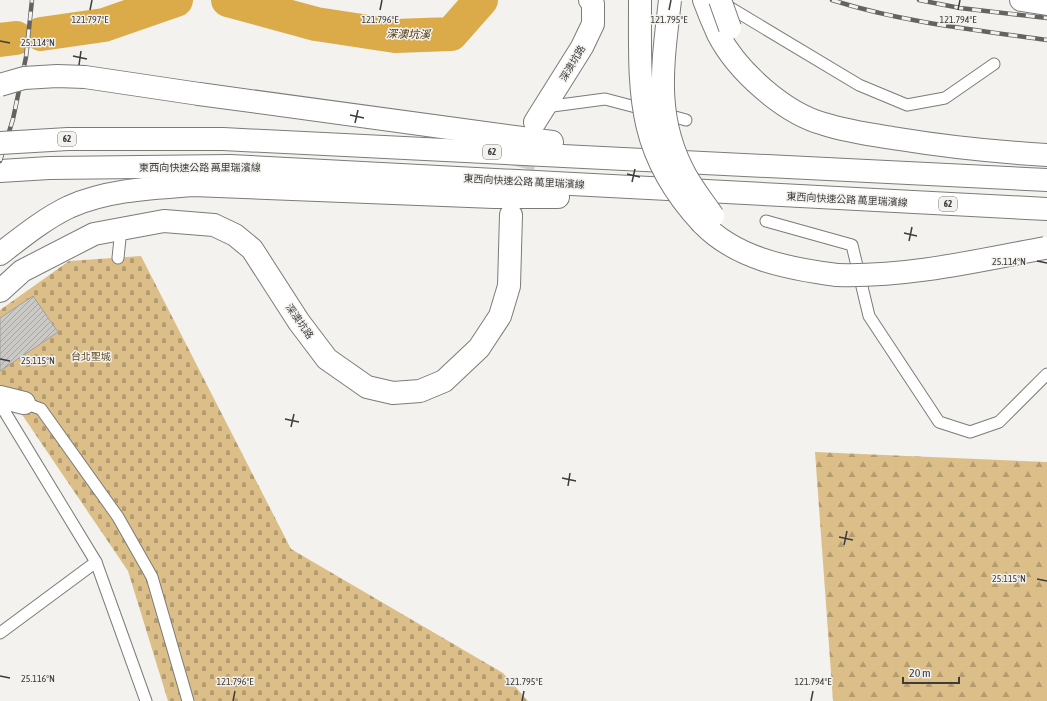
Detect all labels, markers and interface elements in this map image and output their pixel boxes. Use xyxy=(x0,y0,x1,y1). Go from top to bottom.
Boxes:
text: 121.797°E xyxy=(72,14,109,25)
text: 121.796°E xyxy=(362,14,399,25)
text: 121.795°E xyxy=(651,14,688,25)
text: 121.794°E xyxy=(940,14,977,25)
water label: 深澳坑溪 xyxy=(386,28,432,40)
text: 25.114°N xyxy=(21,37,55,48)
street label: 深澳坑路 xyxy=(557,43,587,83)
road number: 62 xyxy=(58,132,76,146)
road number: 62 xyxy=(483,145,501,159)
street label: 東西向快速公路 萬里瑞濱線 xyxy=(139,162,261,173)
street label: 東西向快速公路 萬里瑞濱線 xyxy=(463,173,585,190)
street label: 東西向快速公路 萬里瑞濱線 xyxy=(786,191,908,208)
road number: 62 xyxy=(939,197,957,211)
text: 25.114°N xyxy=(992,256,1026,267)
street label: 深澳坑路 xyxy=(284,302,316,341)
park label: 台北聖城 xyxy=(71,351,111,362)
text: 25.115°N xyxy=(21,355,55,366)
text: 25.115°N xyxy=(992,573,1026,584)
scale bar xyxy=(903,659,959,685)
text: 20 m xyxy=(909,666,931,680)
text: 25.116°N xyxy=(21,673,55,684)
text: 121.796°E xyxy=(217,676,254,687)
text: 121.795°E xyxy=(506,676,543,687)
text: 121.794°E xyxy=(795,676,832,687)

